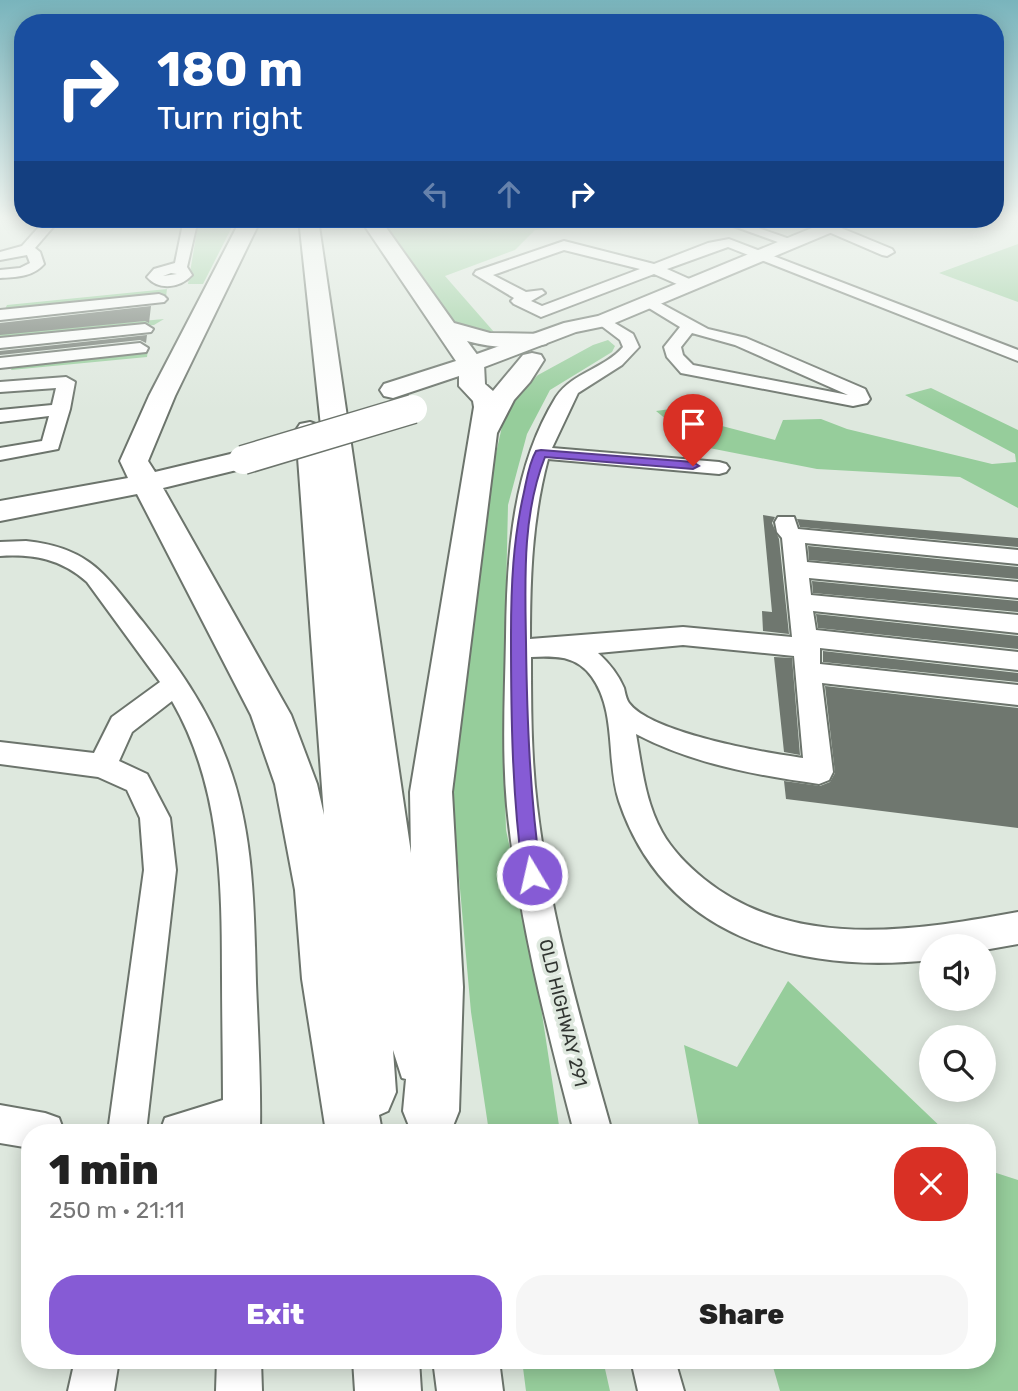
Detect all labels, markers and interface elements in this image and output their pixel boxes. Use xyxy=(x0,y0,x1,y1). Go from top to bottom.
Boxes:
text: 180 m xyxy=(157,40,303,98)
icon: right xyxy=(42,42,133,133)
text: Turn right xyxy=(157,99,302,137)
icon: left xyxy=(417,175,455,213)
icon: ahead xyxy=(490,175,528,213)
icon: right xyxy=(563,175,601,213)
pin xyxy=(663,394,723,466)
icon: arrive xyxy=(674,405,712,443)
position arrow xyxy=(495,838,569,912)
map controls xyxy=(919,934,996,1102)
button: sound xyxy=(919,934,996,1011)
street label: OLD HIGHWAY 291 xyxy=(534,937,592,1089)
button: search xyxy=(919,1025,996,1102)
text: 1 min xyxy=(49,1145,159,1195)
button: close xyxy=(894,1147,968,1221)
text: 250 m · 21:11 xyxy=(49,1196,185,1224)
button: Exit xyxy=(49,1275,502,1355)
button: Share xyxy=(516,1275,968,1355)

